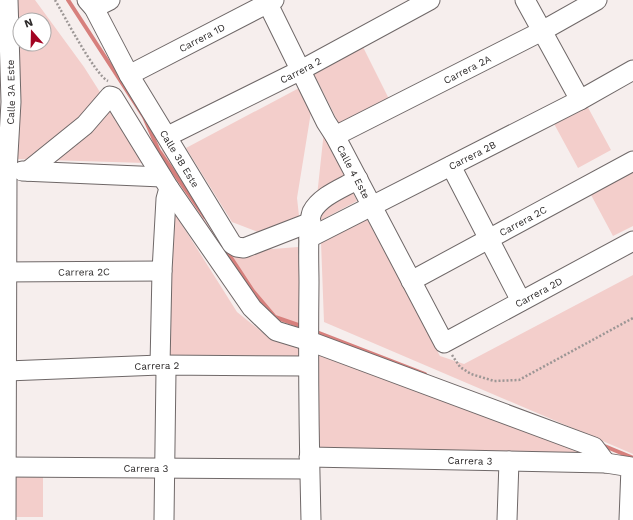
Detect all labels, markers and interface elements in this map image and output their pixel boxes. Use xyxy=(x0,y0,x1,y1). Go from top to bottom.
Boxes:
north arrow xyxy=(12,12,52,52)
text: N xyxy=(23,16,35,31)
street label: Carrera 1D xyxy=(177,21,227,54)
street label: Carrera 2A xyxy=(442,53,493,86)
street label: Carrera 2 xyxy=(278,55,323,86)
street label: Calle 3A Este xyxy=(5,59,17,125)
street label: Calle 3B Este xyxy=(158,128,201,190)
street label: Carrera 2B xyxy=(447,139,498,172)
street label: Calle 4 Este xyxy=(335,143,372,201)
street label: Carrera 2C xyxy=(498,204,549,238)
street label: Carrera 2C xyxy=(58,266,110,278)
street label: Carrera 2D xyxy=(513,275,564,310)
street label: Carrera 2 xyxy=(134,360,180,372)
street label: Carrera 3 xyxy=(447,455,493,467)
street label: Carrera 3 xyxy=(123,463,169,474)

